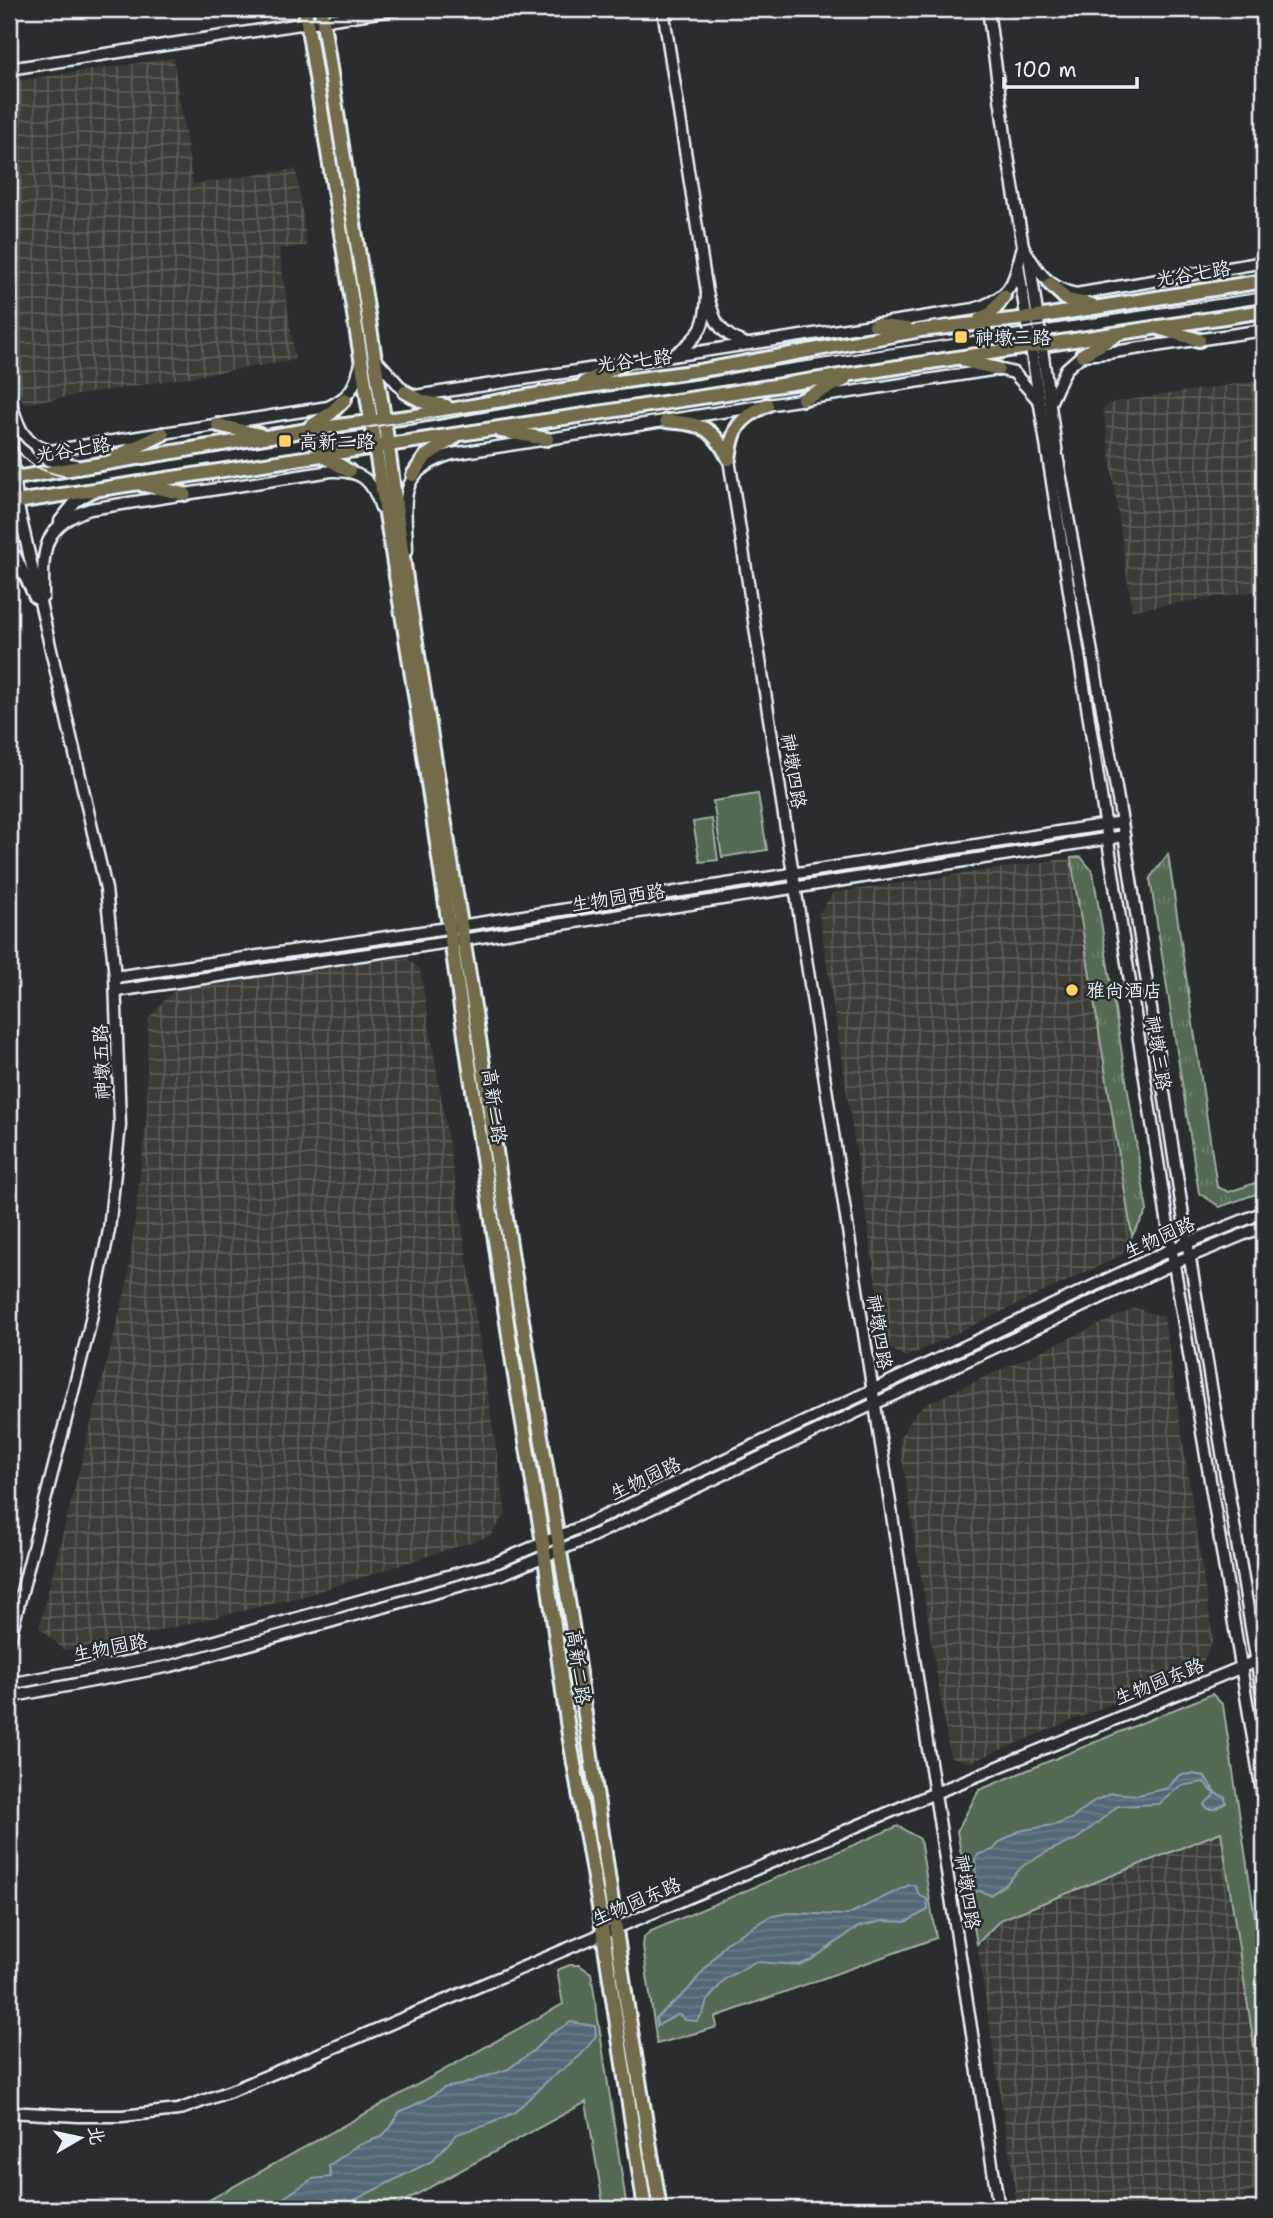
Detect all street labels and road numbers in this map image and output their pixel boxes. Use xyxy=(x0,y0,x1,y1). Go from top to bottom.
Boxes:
street label: 光谷七路 xyxy=(1154,255,1233,292)
street label: 光谷七路 xyxy=(595,343,673,378)
street label: 光谷七路 xyxy=(34,431,113,468)
street label: 神墩四路 xyxy=(775,732,812,811)
street label: 生物园西路 xyxy=(569,878,667,917)
street label: 神墩三路 xyxy=(1140,1014,1177,1093)
street label: 神墩五路 xyxy=(88,1024,115,1100)
street label: 高新二路 xyxy=(477,1067,512,1145)
street label: 生物园路 xyxy=(1119,1211,1199,1264)
street label: 神墩四路 xyxy=(861,1293,898,1372)
street label: 生物园路 xyxy=(605,1451,685,1506)
street label: 生物园路 xyxy=(70,1628,150,1667)
street label: 高新二路 xyxy=(561,1628,596,1706)
street label: 生物园东路 xyxy=(1110,1652,1208,1711)
street label: 神墩四路 xyxy=(949,1853,986,1932)
street label: 生物园东路 xyxy=(588,1871,685,1932)

